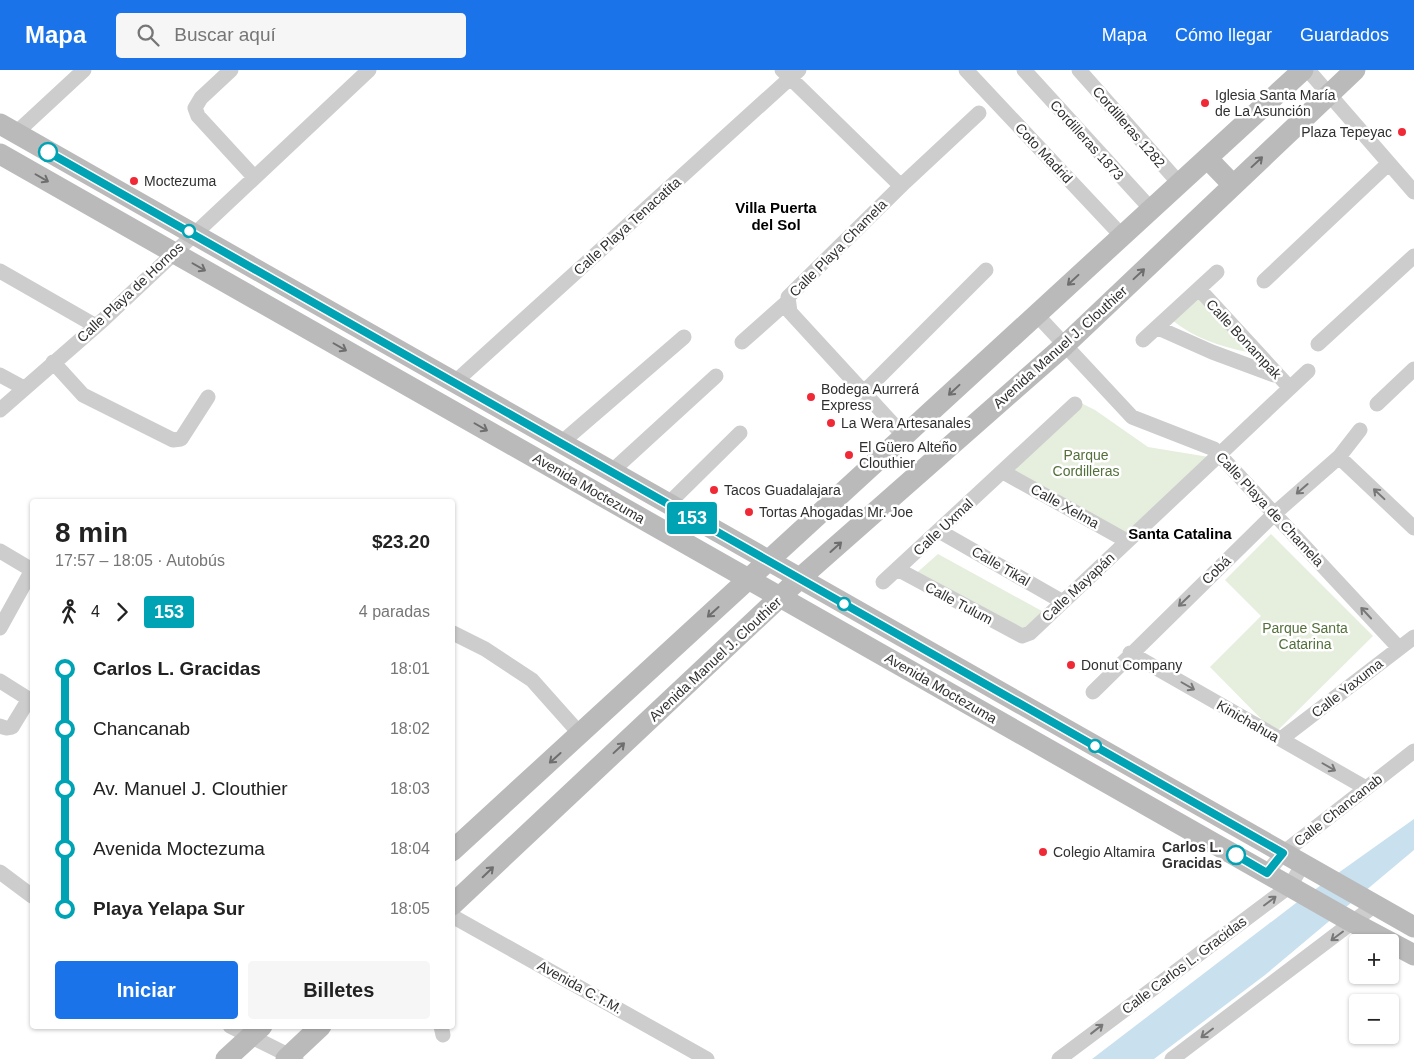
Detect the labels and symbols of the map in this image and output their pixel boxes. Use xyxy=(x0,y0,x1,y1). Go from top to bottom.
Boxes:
street label: Cordilleras 1282 xyxy=(1090,83,1169,171)
place label: Iglesia Santa María de La Asunción xyxy=(1215,87,1336,119)
street label: Cordilleras 1873 xyxy=(1047,97,1127,183)
marker: Iglesia Santa María de La Asunción xyxy=(1199,97,1211,109)
street label: Coto Madrid xyxy=(1012,120,1076,186)
place label: Plaza Tepeyac xyxy=(1301,124,1392,140)
marker: Plaza Tepeyac xyxy=(1396,126,1408,138)
unlabelled marker xyxy=(38,142,58,162)
one-way arrow xyxy=(1250,157,1262,169)
one-way arrow xyxy=(35,173,49,183)
place label: Moctezuma xyxy=(144,173,217,189)
street label: Calle Playa Tenacatita xyxy=(570,174,684,278)
marker: Moctezuma xyxy=(128,175,140,187)
street label: Calle Playa Chamela xyxy=(786,196,890,300)
district label: Villa Puerta del Sol xyxy=(735,199,817,233)
unlabelled marker xyxy=(182,224,196,238)
street label: Calle Playa de Hornos xyxy=(74,239,186,345)
one-way arrow xyxy=(191,262,205,272)
one-way arrow xyxy=(1132,268,1145,280)
one-way arrow xyxy=(1067,274,1080,286)
street label: Avenida Manuel J. Clouthier xyxy=(990,282,1131,411)
street label: Calle Bonampak xyxy=(1203,296,1286,383)
one-way arrow xyxy=(333,342,348,352)
place label: Bodega Aurrerá Express xyxy=(821,381,919,413)
one-way arrow xyxy=(947,384,960,396)
marker: Bodega Aurrerá Express xyxy=(805,391,817,403)
place label: La Wera Artesanales xyxy=(841,415,971,431)
marker: La Wera Artesanales xyxy=(825,417,837,429)
one-way arrow xyxy=(474,423,488,433)
place label: El Güero Alteño Clouthier xyxy=(859,439,957,471)
park label: Parque Cordilleras xyxy=(1053,447,1119,479)
street label: Avenida Moctezuma xyxy=(530,449,648,527)
marker: El Güero Alteño Clouthier xyxy=(843,449,855,461)
street label: Calle Playa de Chamela xyxy=(1213,449,1327,570)
street label: Calle Xelma xyxy=(1028,481,1102,531)
place label: Tacos Guadalajara xyxy=(724,482,841,498)
one-way arrow xyxy=(1296,483,1309,495)
marker: Tacos Guadalajara xyxy=(708,484,720,496)
one-way arrow xyxy=(1372,488,1385,500)
street label: Calle Uxmal xyxy=(910,495,976,559)
line badge: 153 xyxy=(663,502,721,534)
place label: Tortas Ahogadas Mr. Joe xyxy=(759,504,913,520)
marker: Tortas Ahogadas Mr. Joe xyxy=(743,506,755,518)
district label: Santa Catalina xyxy=(1128,525,1232,542)
one-way arrow xyxy=(829,541,842,553)
street label: Calle Tikal xyxy=(969,543,1033,589)
street label: Calle Mayapán xyxy=(1038,549,1118,625)
street label: Cobá xyxy=(1198,552,1234,587)
street label: Calle Tulum xyxy=(923,579,995,627)
street label: Avenida Manuel J. Clouthier xyxy=(646,593,785,724)
one-way arrow xyxy=(1178,595,1191,607)
unlabelled marker xyxy=(837,597,851,611)
one-way arrow xyxy=(707,606,720,618)
one-way arrow xyxy=(1360,606,1372,619)
park label: Parque Santa Catarina xyxy=(1262,620,1348,652)
street label: Avenida Moctezuma xyxy=(882,649,1000,727)
street label: Calle Yaxuma xyxy=(1308,655,1386,721)
place label: Donut Company xyxy=(1081,657,1182,673)
marker: Donut Company xyxy=(1065,659,1077,671)
one-way arrow xyxy=(1180,681,1195,691)
street label: Kinichahua xyxy=(1214,697,1282,745)
unlabelled marker xyxy=(1088,739,1102,753)
one-way arrow xyxy=(612,742,625,754)
one-way arrow xyxy=(549,752,561,764)
one-way arrow xyxy=(1321,762,1335,772)
street label: Calle Chancanab xyxy=(1291,771,1385,849)
place label: Carlos L. Gracidas xyxy=(1162,839,1222,871)
place label: Colegio Altamira xyxy=(1053,844,1155,860)
marker: Carlos L. Gracidas xyxy=(1226,845,1246,865)
marker: Colegio Altamira xyxy=(1037,846,1049,858)
one-way arrow xyxy=(481,866,494,878)
one-way arrow xyxy=(1263,896,1277,906)
street label: Calle Carlos L. Gracidas xyxy=(1119,913,1249,1017)
one-way arrow xyxy=(1330,931,1344,941)
street label: Avenida C.T.M. xyxy=(535,957,625,1017)
one-way arrow xyxy=(1090,1024,1103,1035)
one-way arrow xyxy=(1201,1028,1214,1039)

